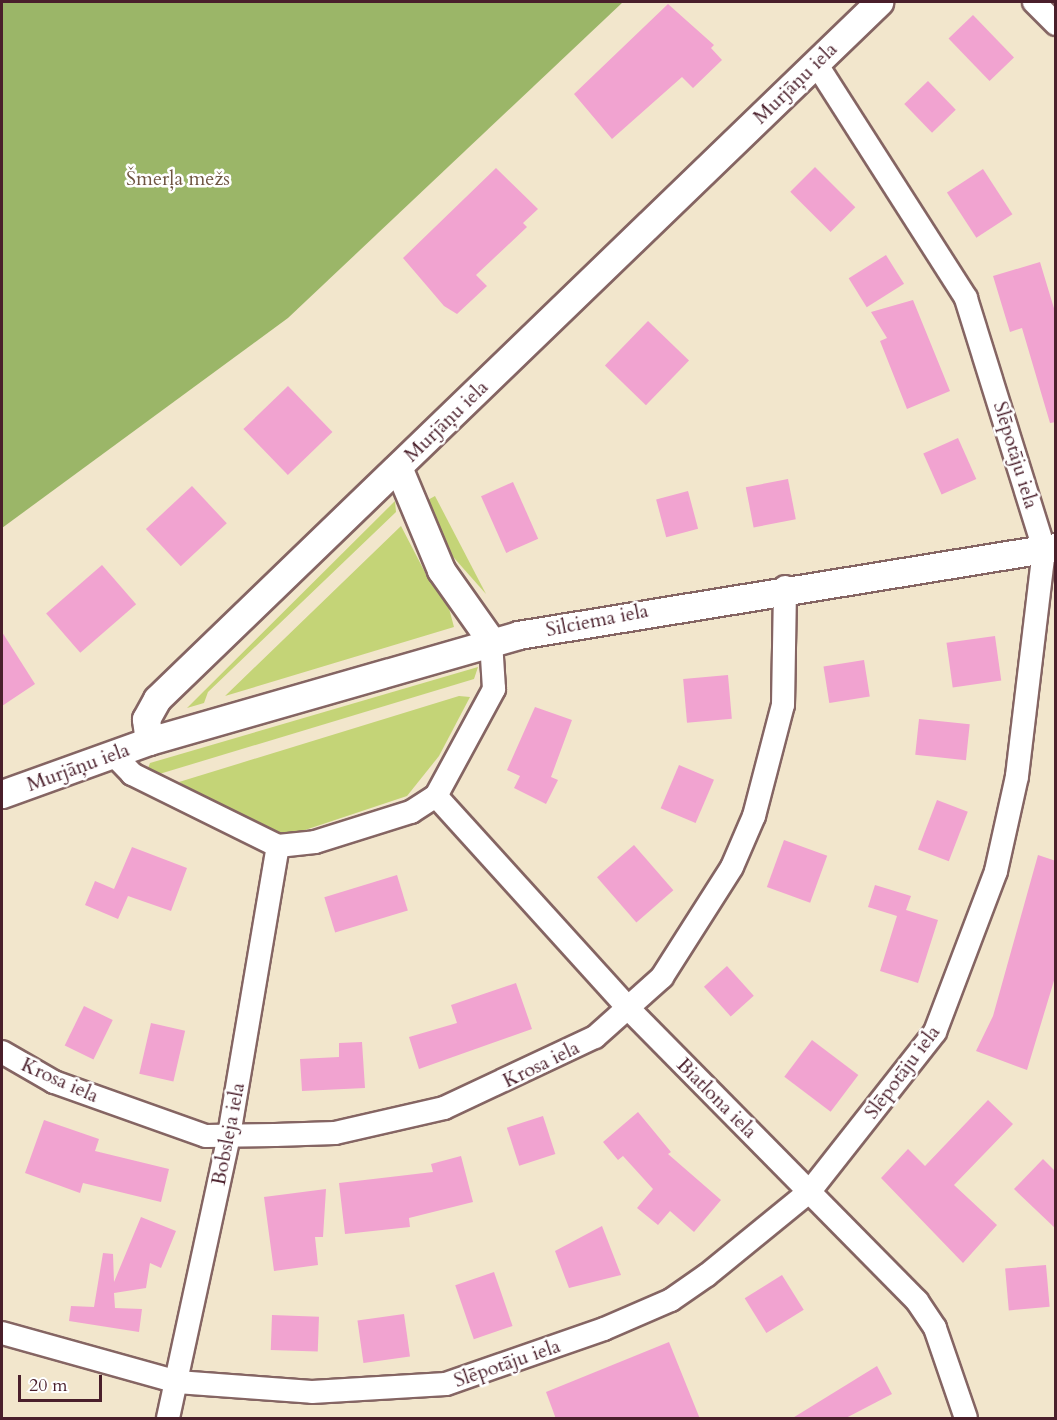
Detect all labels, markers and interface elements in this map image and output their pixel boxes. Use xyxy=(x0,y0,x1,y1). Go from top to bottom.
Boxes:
street label: Murjāņu iela xyxy=(748,37,842,129)
park label: Šmerļa mežs xyxy=(126,166,230,190)
street label: Murjāņu iela xyxy=(399,375,493,467)
street label: Slēpotāju iela xyxy=(988,398,1044,512)
street label: Silciema iela xyxy=(544,598,650,642)
street label: Murjāņu iela xyxy=(23,737,133,797)
street label: Slēpotāju iela xyxy=(859,1020,945,1124)
street label: Krosa iela xyxy=(499,1035,583,1093)
street label: Krosa iela xyxy=(18,1052,102,1108)
street label: Biatlona iela xyxy=(672,1053,762,1143)
street label: Bobsleja iela xyxy=(206,1081,250,1187)
street label: Slēpotāju iela xyxy=(451,1334,563,1392)
scale bar xyxy=(21,1363,105,1401)
text: 20 m xyxy=(29,1373,68,1398)

